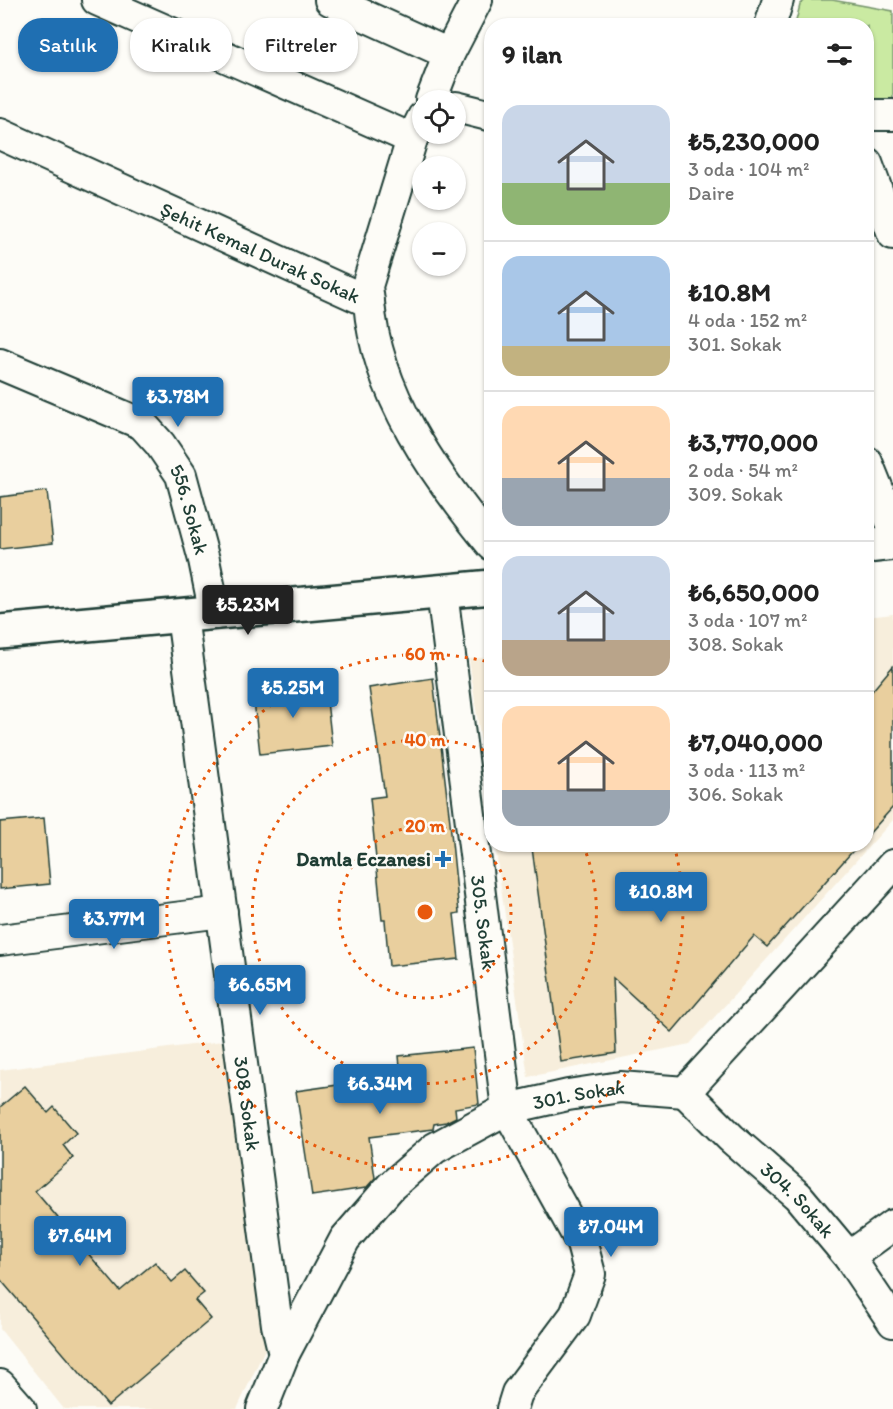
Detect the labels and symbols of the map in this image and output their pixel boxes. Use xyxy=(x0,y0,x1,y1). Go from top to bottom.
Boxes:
street label: Şehit Kemal Durak Sokak xyxy=(157,197,364,308)
pin: ₺3.78M xyxy=(129,377,227,428)
street label: 556. Sokak xyxy=(165,459,214,557)
pin: ₺5.23M xyxy=(199,585,297,636)
text: 60 m xyxy=(405,643,446,665)
pin: ₺5.25M xyxy=(244,668,342,719)
text: 40 m xyxy=(404,729,446,751)
text: 20 m xyxy=(405,815,446,837)
place label: Damla Eczanesi xyxy=(296,847,431,871)
marker: Damla Eczanesi xyxy=(436,852,450,866)
pin: ₺10.8M xyxy=(612,872,710,923)
street label: 305. Sokak xyxy=(466,874,501,971)
pin: ₺3.77M xyxy=(65,899,163,950)
centre of rings xyxy=(415,902,435,922)
pin: ₺6.65M xyxy=(211,965,309,1016)
street label: 308. Sokak xyxy=(229,1055,266,1153)
pin: ₺6.34M xyxy=(331,1064,429,1115)
street label: 301. Sokak xyxy=(530,1075,626,1115)
street label: 304. Sokak xyxy=(755,1157,840,1243)
pin: ₺7.04M xyxy=(562,1207,660,1258)
pin: ₺7.64M xyxy=(31,1216,129,1267)

